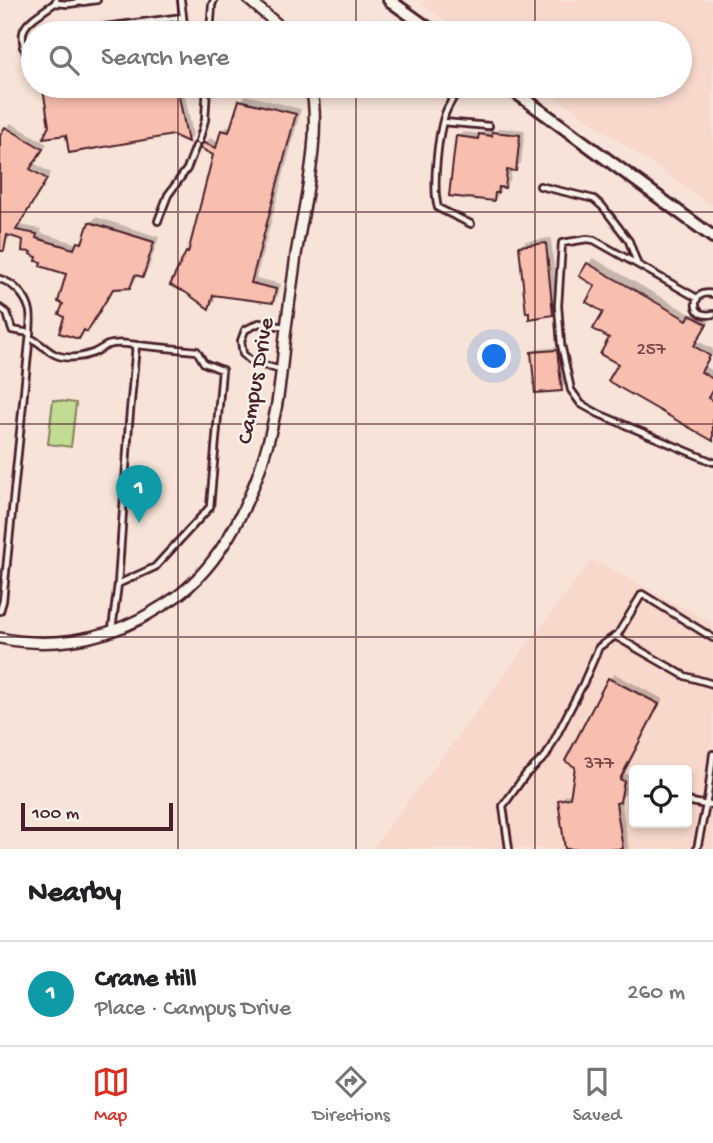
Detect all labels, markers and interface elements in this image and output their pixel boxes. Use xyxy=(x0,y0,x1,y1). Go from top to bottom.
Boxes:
search box xyxy=(21,21,692,98)
icon: search xyxy=(45,41,83,79)
text: Search here xyxy=(101,44,229,75)
street label: Campus Drive xyxy=(233,315,282,446)
your location xyxy=(477,339,511,373)
house number: 257 xyxy=(636,339,667,362)
pin: 1 xyxy=(116,465,162,523)
house number: 377 xyxy=(583,753,615,776)
map controls xyxy=(629,765,692,828)
button: locate xyxy=(629,765,692,828)
scale bar xyxy=(21,800,173,832)
text: 100 m xyxy=(32,803,79,826)
text: Nearby xyxy=(28,877,121,912)
text: Crane Hill xyxy=(95,965,197,996)
text: 1 xyxy=(46,980,56,1007)
text: 260 m xyxy=(627,980,685,1007)
text: Place · Campus Drive xyxy=(95,996,291,1023)
tab: Map xyxy=(92,1063,130,1128)
tab: Directions xyxy=(313,1063,390,1128)
tab: Saved xyxy=(573,1063,621,1128)

